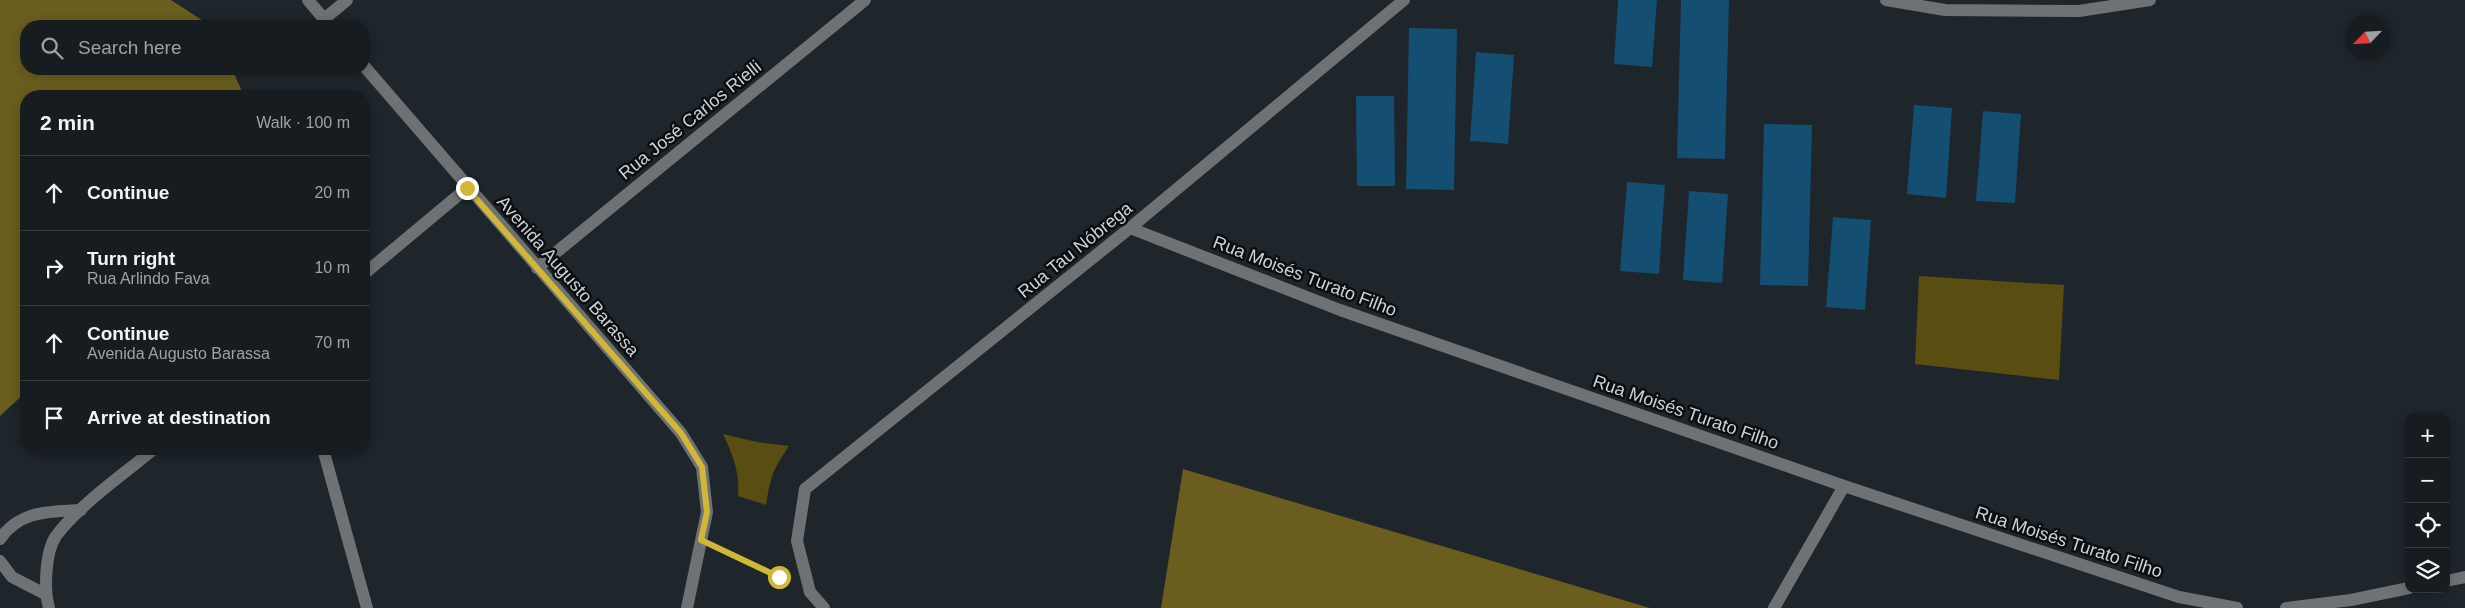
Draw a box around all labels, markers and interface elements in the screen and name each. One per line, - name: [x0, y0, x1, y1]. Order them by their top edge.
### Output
- north arrow: [2345, 15, 2390, 60]
- search box: [20, 20, 370, 75]
- icon: search: [38, 34, 66, 62]
- text: Search here: [78, 37, 182, 58]
- street label: Rua José Carlos Rielli: [615, 57, 765, 183]
- text: 2 min: [40, 111, 95, 134]
- text: Walk · 100 m: [256, 114, 350, 131]
- route end: [456, 177, 479, 200]
- icon: ahead: [40, 179, 68, 207]
- text: Continue: [87, 182, 169, 203]
- text: 20 m: [314, 184, 350, 201]
- street label: Avenida Augusto Barassa: [493, 192, 644, 361]
- street label: Rua Tau Nóbrega: [1014, 197, 1137, 302]
- street label: Rua Moisés Turato Filho: [1210, 232, 1400, 320]
- text: Turn right: [87, 248, 175, 269]
- icon: right: [40, 254, 68, 282]
- text: 10 m: [314, 259, 350, 276]
- text: Rua Arlindo Fava: [87, 270, 210, 287]
- text: Continue: [87, 323, 169, 344]
- icon: ahead: [40, 329, 68, 357]
- text: 70 m: [314, 334, 350, 351]
- text: Avenida Augusto Barassa: [87, 345, 270, 362]
- street label: Rua Moisés Turato Filho: [1591, 371, 1781, 453]
- icon: arrive: [40, 404, 68, 432]
- text: Arrive at destination: [87, 407, 271, 428]
- map controls: [2405, 413, 2450, 593]
- button: +: [2405, 413, 2450, 458]
- button: −: [2405, 458, 2450, 503]
- street label: Rua Moisés Turato Filho: [1973, 502, 2165, 582]
- button: locate: [2405, 503, 2450, 548]
- button: layers: [2405, 548, 2450, 593]
- route start: [768, 566, 791, 589]

